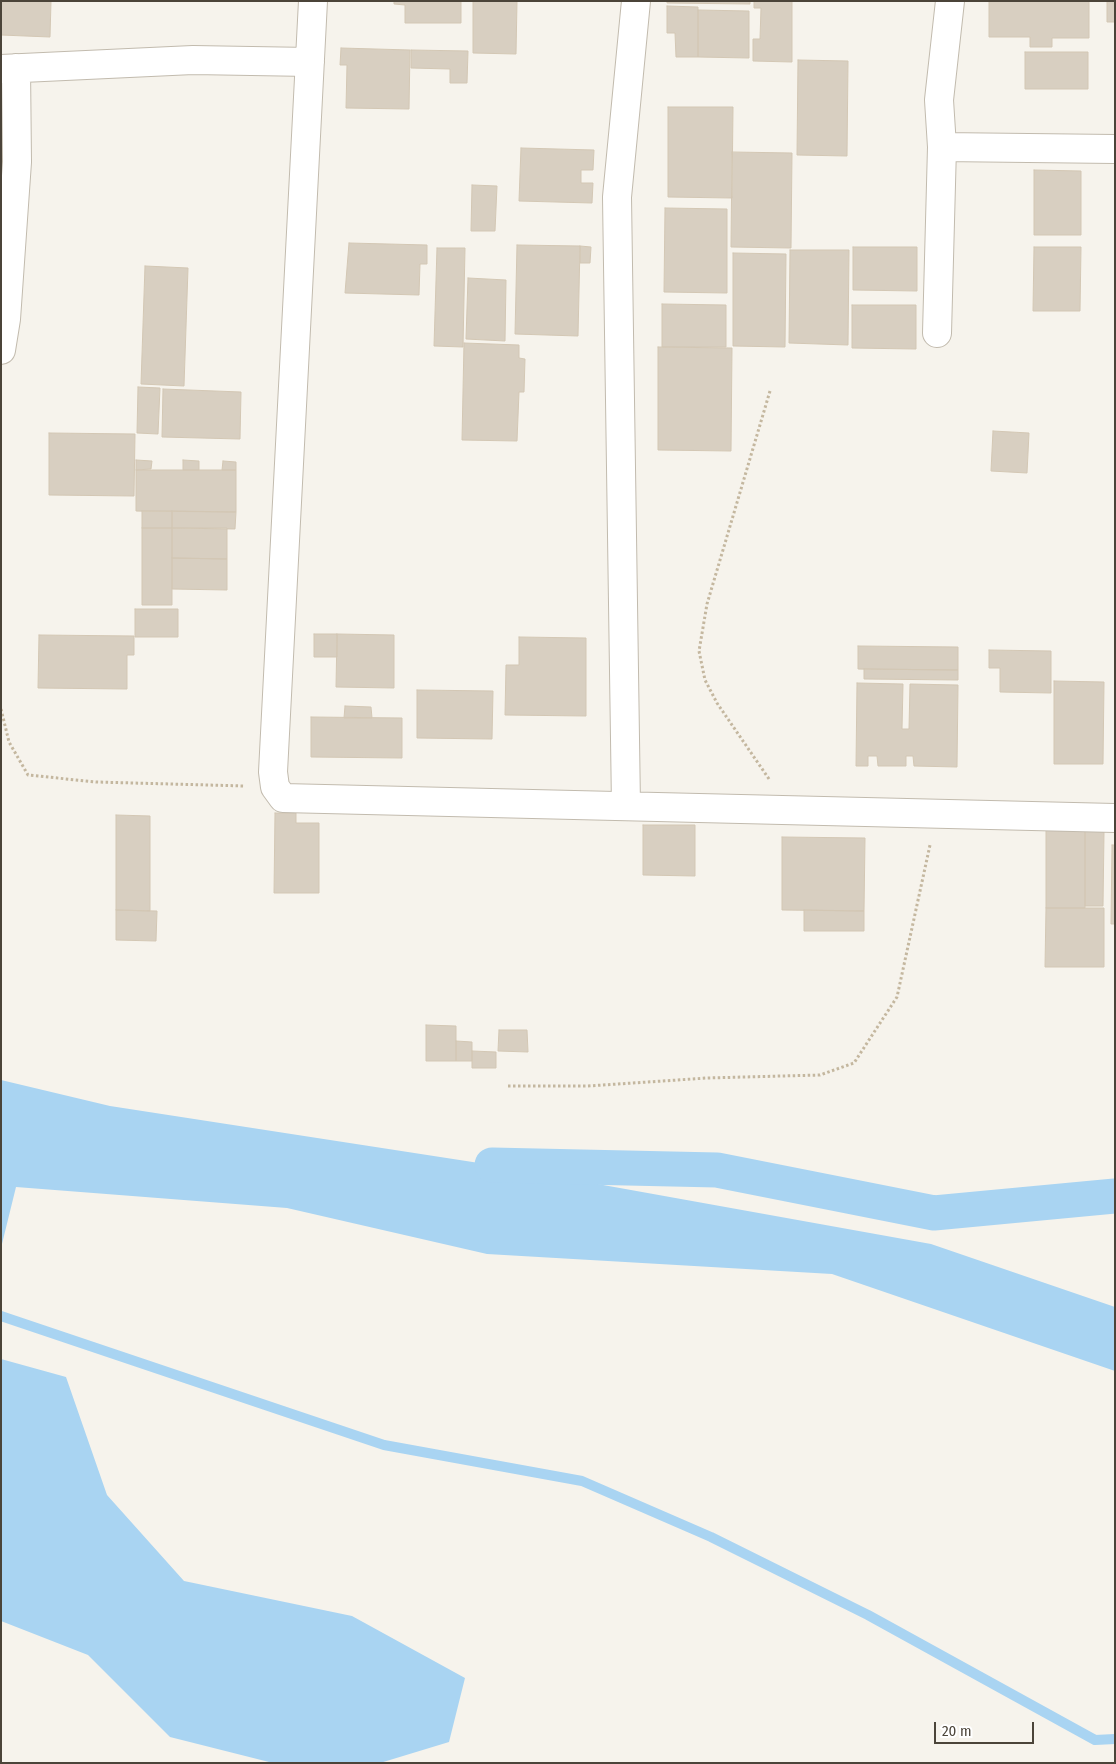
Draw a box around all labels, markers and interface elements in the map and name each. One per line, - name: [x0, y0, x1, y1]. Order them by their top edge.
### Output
- scale bar: [936, 1712, 1036, 1744]
- text: 20 m: [942, 1722, 972, 1740]

